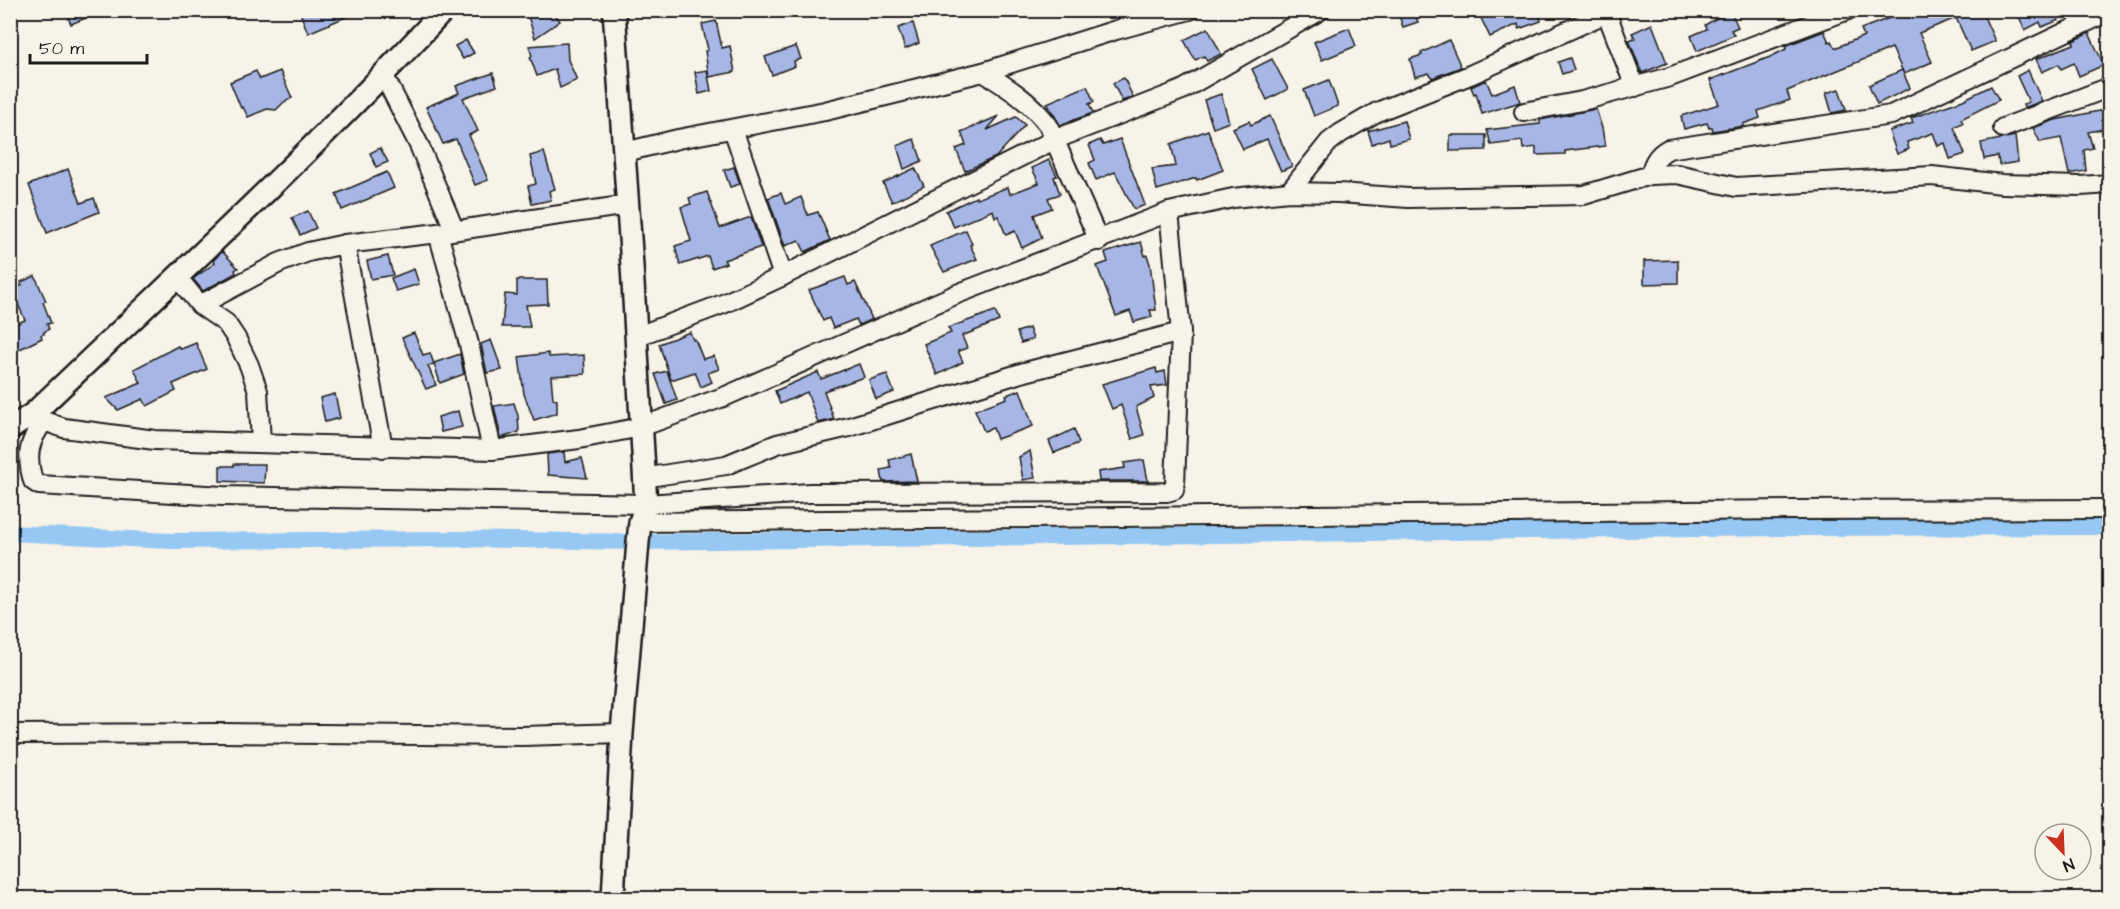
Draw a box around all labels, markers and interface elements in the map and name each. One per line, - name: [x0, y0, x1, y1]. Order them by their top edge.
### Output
- scale bar: [30, 27, 147, 65]
- text: 50 m: [39, 36, 84, 61]
- north arrow: [2033, 822, 2093, 882]
- text: N: [2060, 853, 2077, 877]

